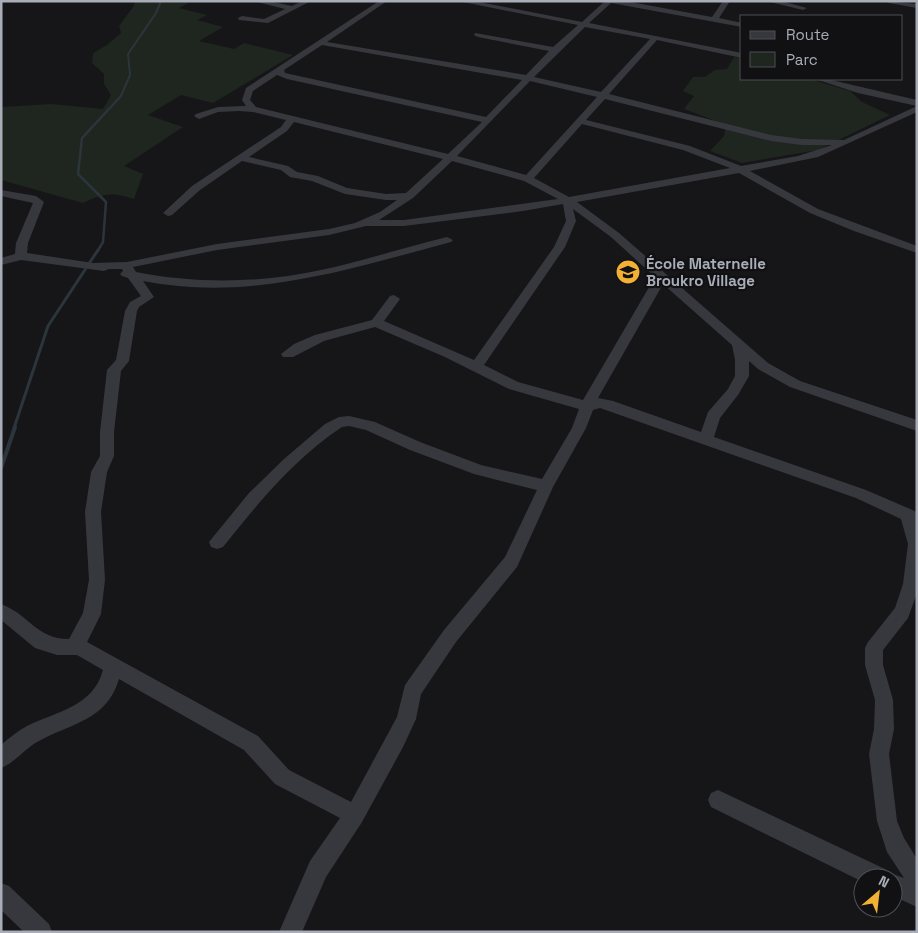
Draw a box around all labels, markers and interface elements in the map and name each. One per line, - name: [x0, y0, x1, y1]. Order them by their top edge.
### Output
- legend: [740, 15, 903, 80]
- text: Route: [786, 25, 830, 44]
- text: Parc: [786, 50, 818, 69]
- place label: École Maternelle Broukro Village: [646, 254, 766, 290]
- school or university icon: École Maternelle Broukro Village: [615, 259, 641, 285]
- north arrow: [853, 868, 903, 918]
- text: N: [876, 871, 892, 892]

